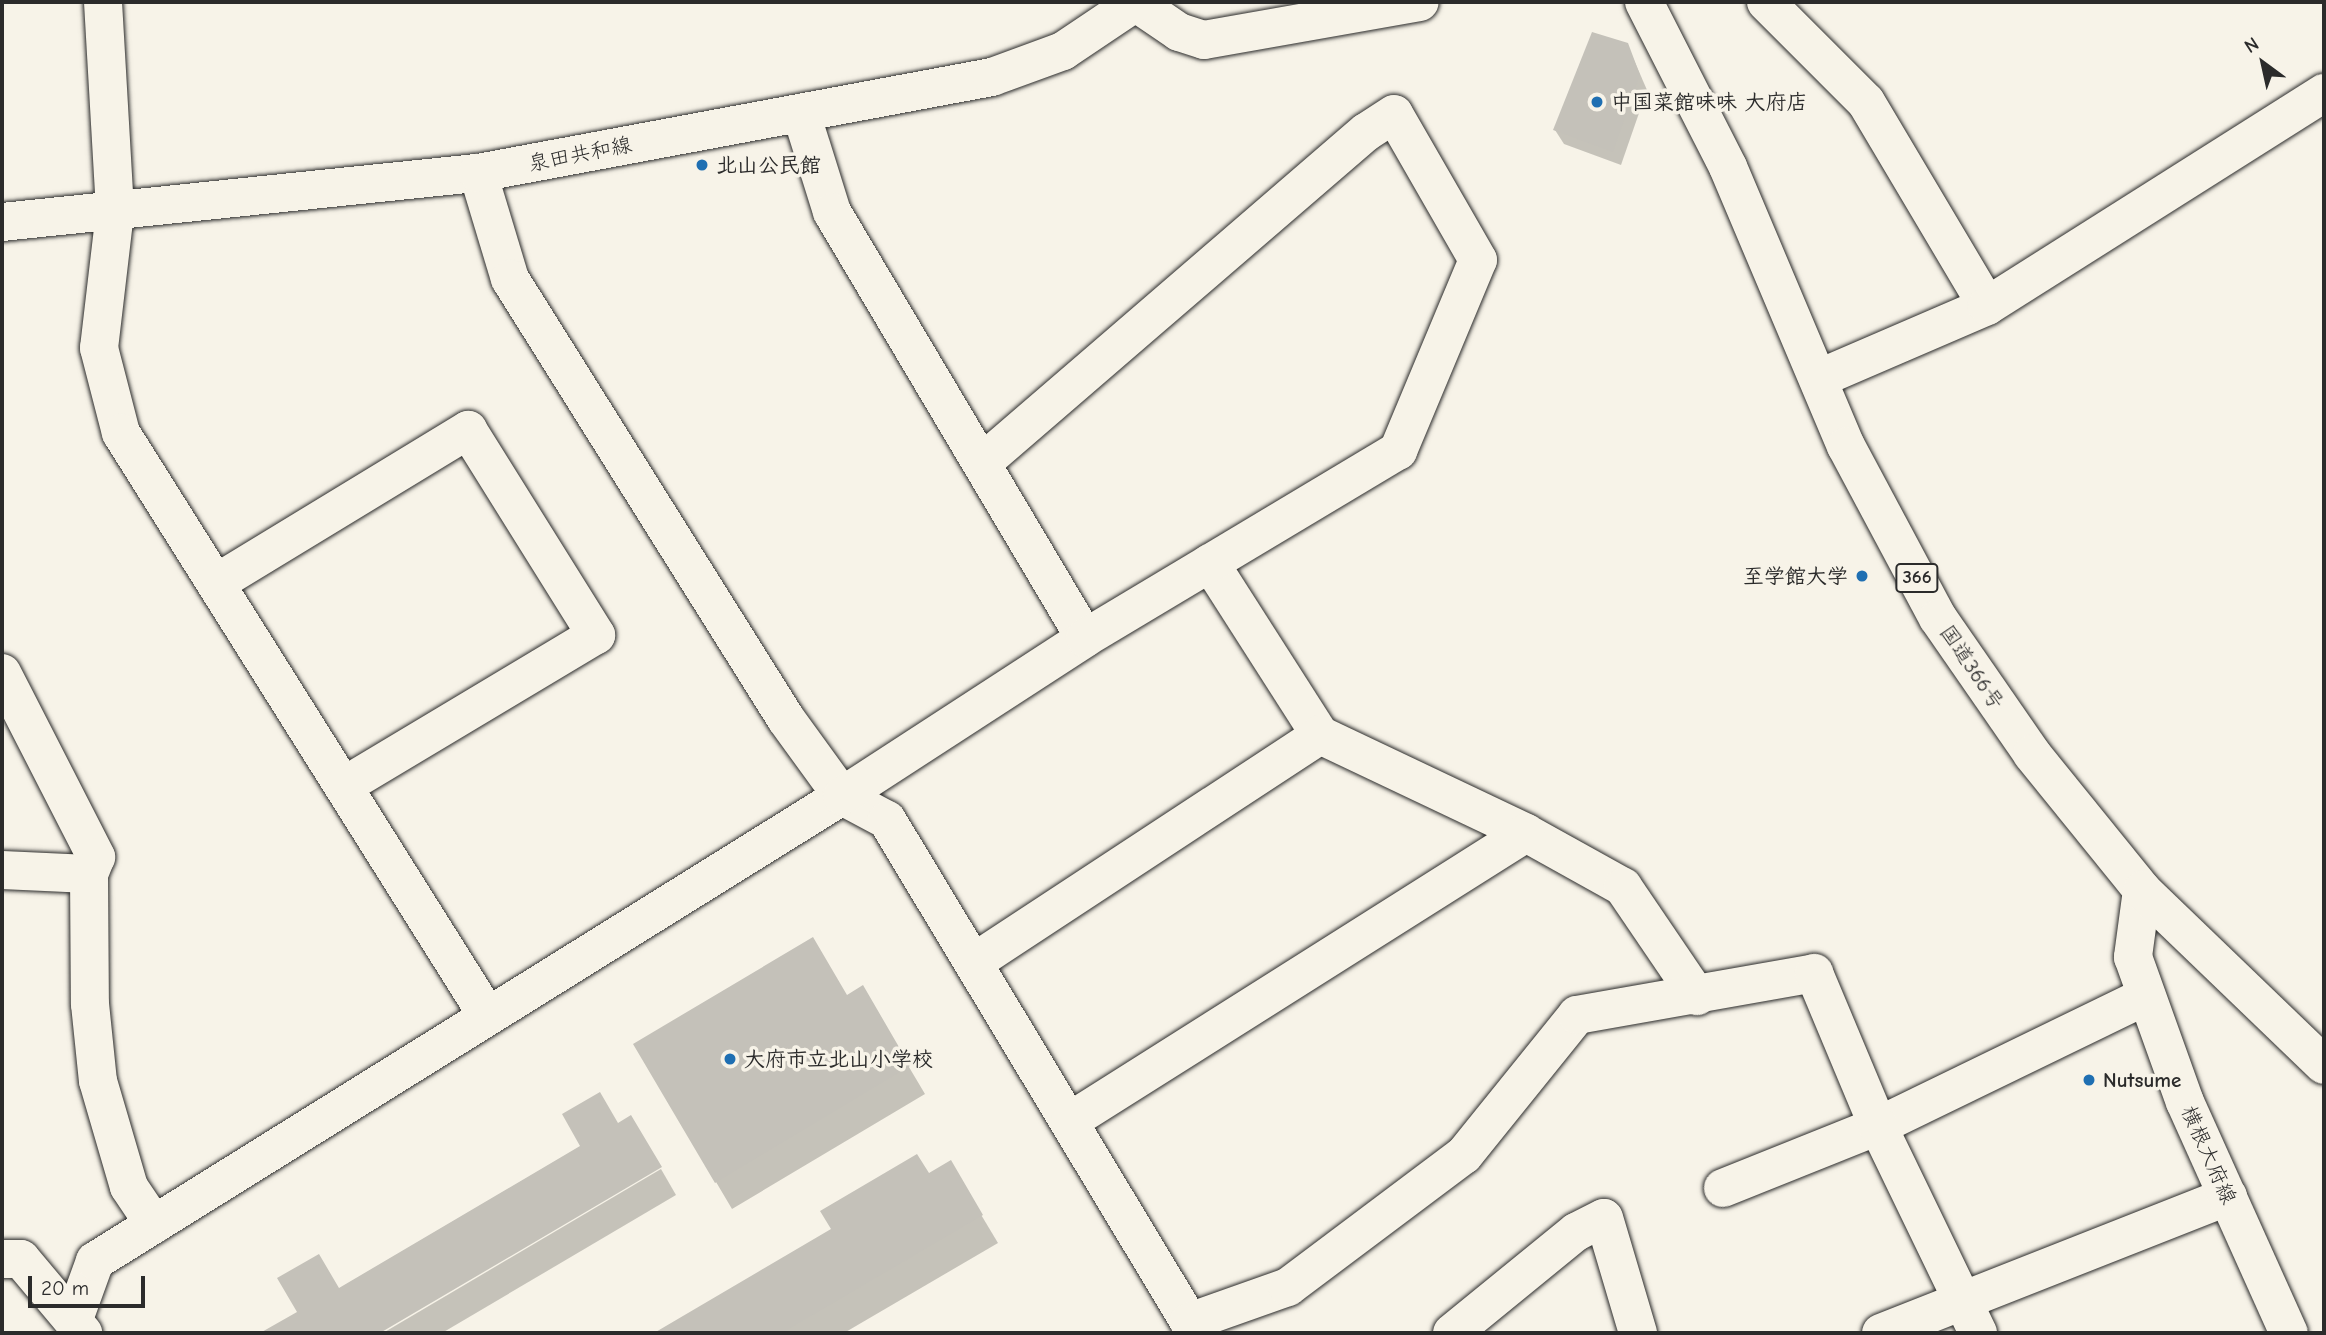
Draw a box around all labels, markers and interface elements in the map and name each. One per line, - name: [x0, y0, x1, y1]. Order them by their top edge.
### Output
- north arrow: [2228, 28, 2298, 98]
- text: N: [2240, 33, 2263, 58]
- place label: 中国菜館味味 大府店: [1611, 89, 1807, 115]
- marker: 中国菜館味味 大府店: [1589, 94, 1605, 110]
- street label: 泉田共和線: [526, 132, 634, 176]
- place label: 北山公民館: [716, 152, 821, 178]
- marker: 北山公民館: [694, 157, 710, 173]
- road number: 366: [1894, 562, 1940, 594]
- place label: 至学館大学: [1743, 563, 1848, 589]
- marker: 至学館大学: [1854, 568, 1870, 584]
- street label: 国道366号: [1935, 620, 2009, 714]
- place label: 大府市立北山小学校: [744, 1046, 933, 1072]
- marker: 大府市立北山小学校: [722, 1051, 738, 1067]
- place label: Nutsume: [2103, 1067, 2181, 1093]
- marker: Nutsume: [2081, 1072, 2097, 1088]
- street label: 横根大府線: [2176, 1102, 2242, 1208]
- scale bar: [32, 1262, 149, 1306]
- text: 20 m: [41, 1276, 89, 1300]

